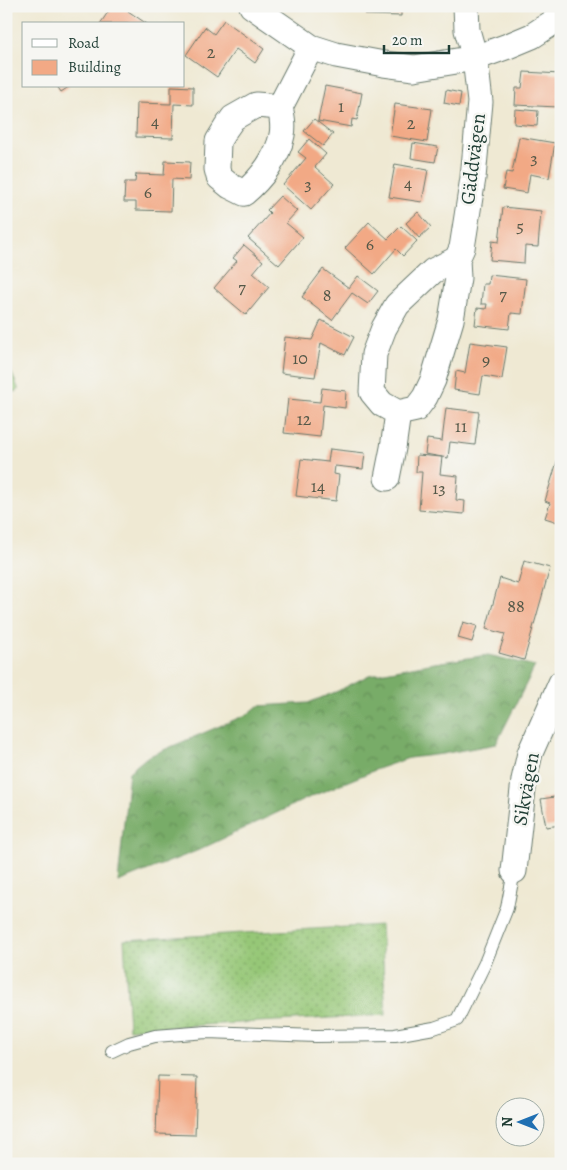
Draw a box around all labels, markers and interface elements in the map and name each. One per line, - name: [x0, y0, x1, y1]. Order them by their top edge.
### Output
- legend: [22, 22, 185, 88]
- scale bar: [384, 22, 450, 54]
- text: 20 m: [392, 30, 423, 50]
- text: Road: [68, 33, 100, 53]
- house number: 2: [207, 40, 216, 64]
- text: Building: [68, 57, 121, 77]
- house number: 1: [338, 94, 344, 118]
- house number: 4: [151, 109, 159, 133]
- house number: 2: [407, 111, 416, 135]
- street label: Gäddvägen: [454, 112, 492, 206]
- house number: 3: [530, 146, 538, 170]
- house number: 4: [404, 171, 412, 195]
- house number: 3: [304, 172, 312, 196]
- house number: 6: [144, 180, 152, 204]
- house number: 5: [516, 214, 524, 238]
- house number: 6: [366, 232, 374, 256]
- house number: 7: [238, 275, 246, 299]
- house number: 7: [499, 282, 507, 306]
- house number: 8: [323, 283, 331, 307]
- house number: 10: [292, 346, 308, 370]
- house number: 9: [482, 348, 490, 372]
- house number: 12: [297, 407, 312, 431]
- house number: 11: [455, 414, 467, 438]
- house number: 14: [311, 474, 325, 498]
- house number: 13: [432, 476, 446, 500]
- house number: 88: [507, 594, 525, 618]
- street label: Sikvägen: [506, 750, 546, 828]
- north arrow: [494, 1098, 544, 1148]
- text: N: [498, 1117, 517, 1127]

